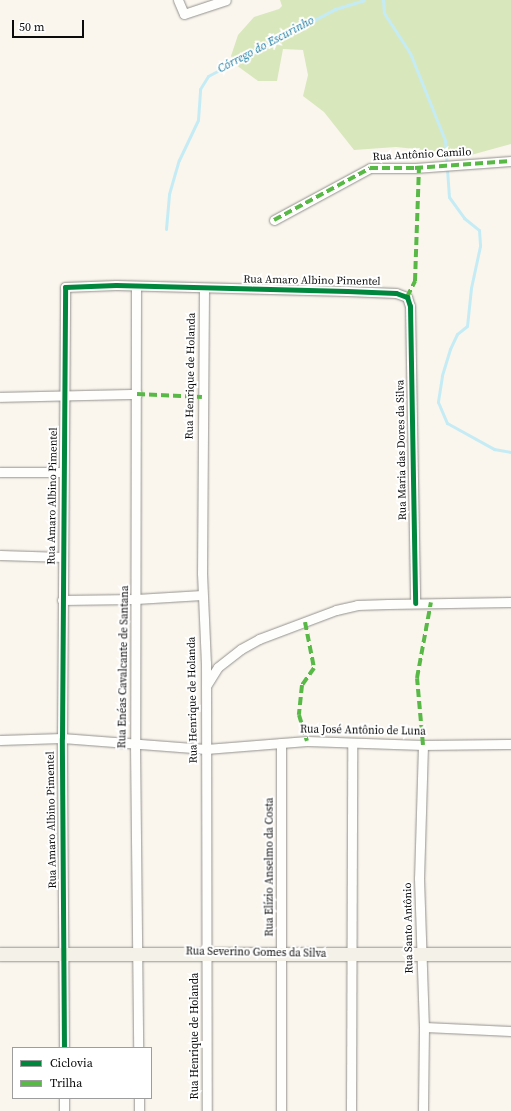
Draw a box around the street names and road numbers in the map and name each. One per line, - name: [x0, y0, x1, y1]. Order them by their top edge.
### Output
- street label: Rua Antônio Camilo: [372, 146, 472, 164]
- street label: Rua Amaro Albino Pimentel: [243, 273, 381, 289]
- street label: Rua Henrique de Holanda: [183, 313, 199, 439]
- street label: Rua Maria das Dores da Silva: [394, 380, 410, 520]
- street label: Rua Amaro Albino Pimentel: [45, 427, 61, 565]
- street label: Rua Enéas Cavalcante de Santana: [116, 586, 132, 748]
- street label: Rua Henrique de Holanda: [185, 637, 201, 763]
- street label: Rua José Antônio de Luna: [300, 723, 426, 739]
- street label: Rua Amaro Albino Pimentel: [44, 751, 60, 889]
- street label: Rua Elízio Anselmo da Costa: [263, 798, 277, 936]
- street label: Rua Santo Antônio: [402, 882, 416, 974]
- street label: Rua Severino Gomes da Silva: [186, 945, 326, 961]
- street label: Rua Henrique de Holanda: [188, 973, 202, 1099]

